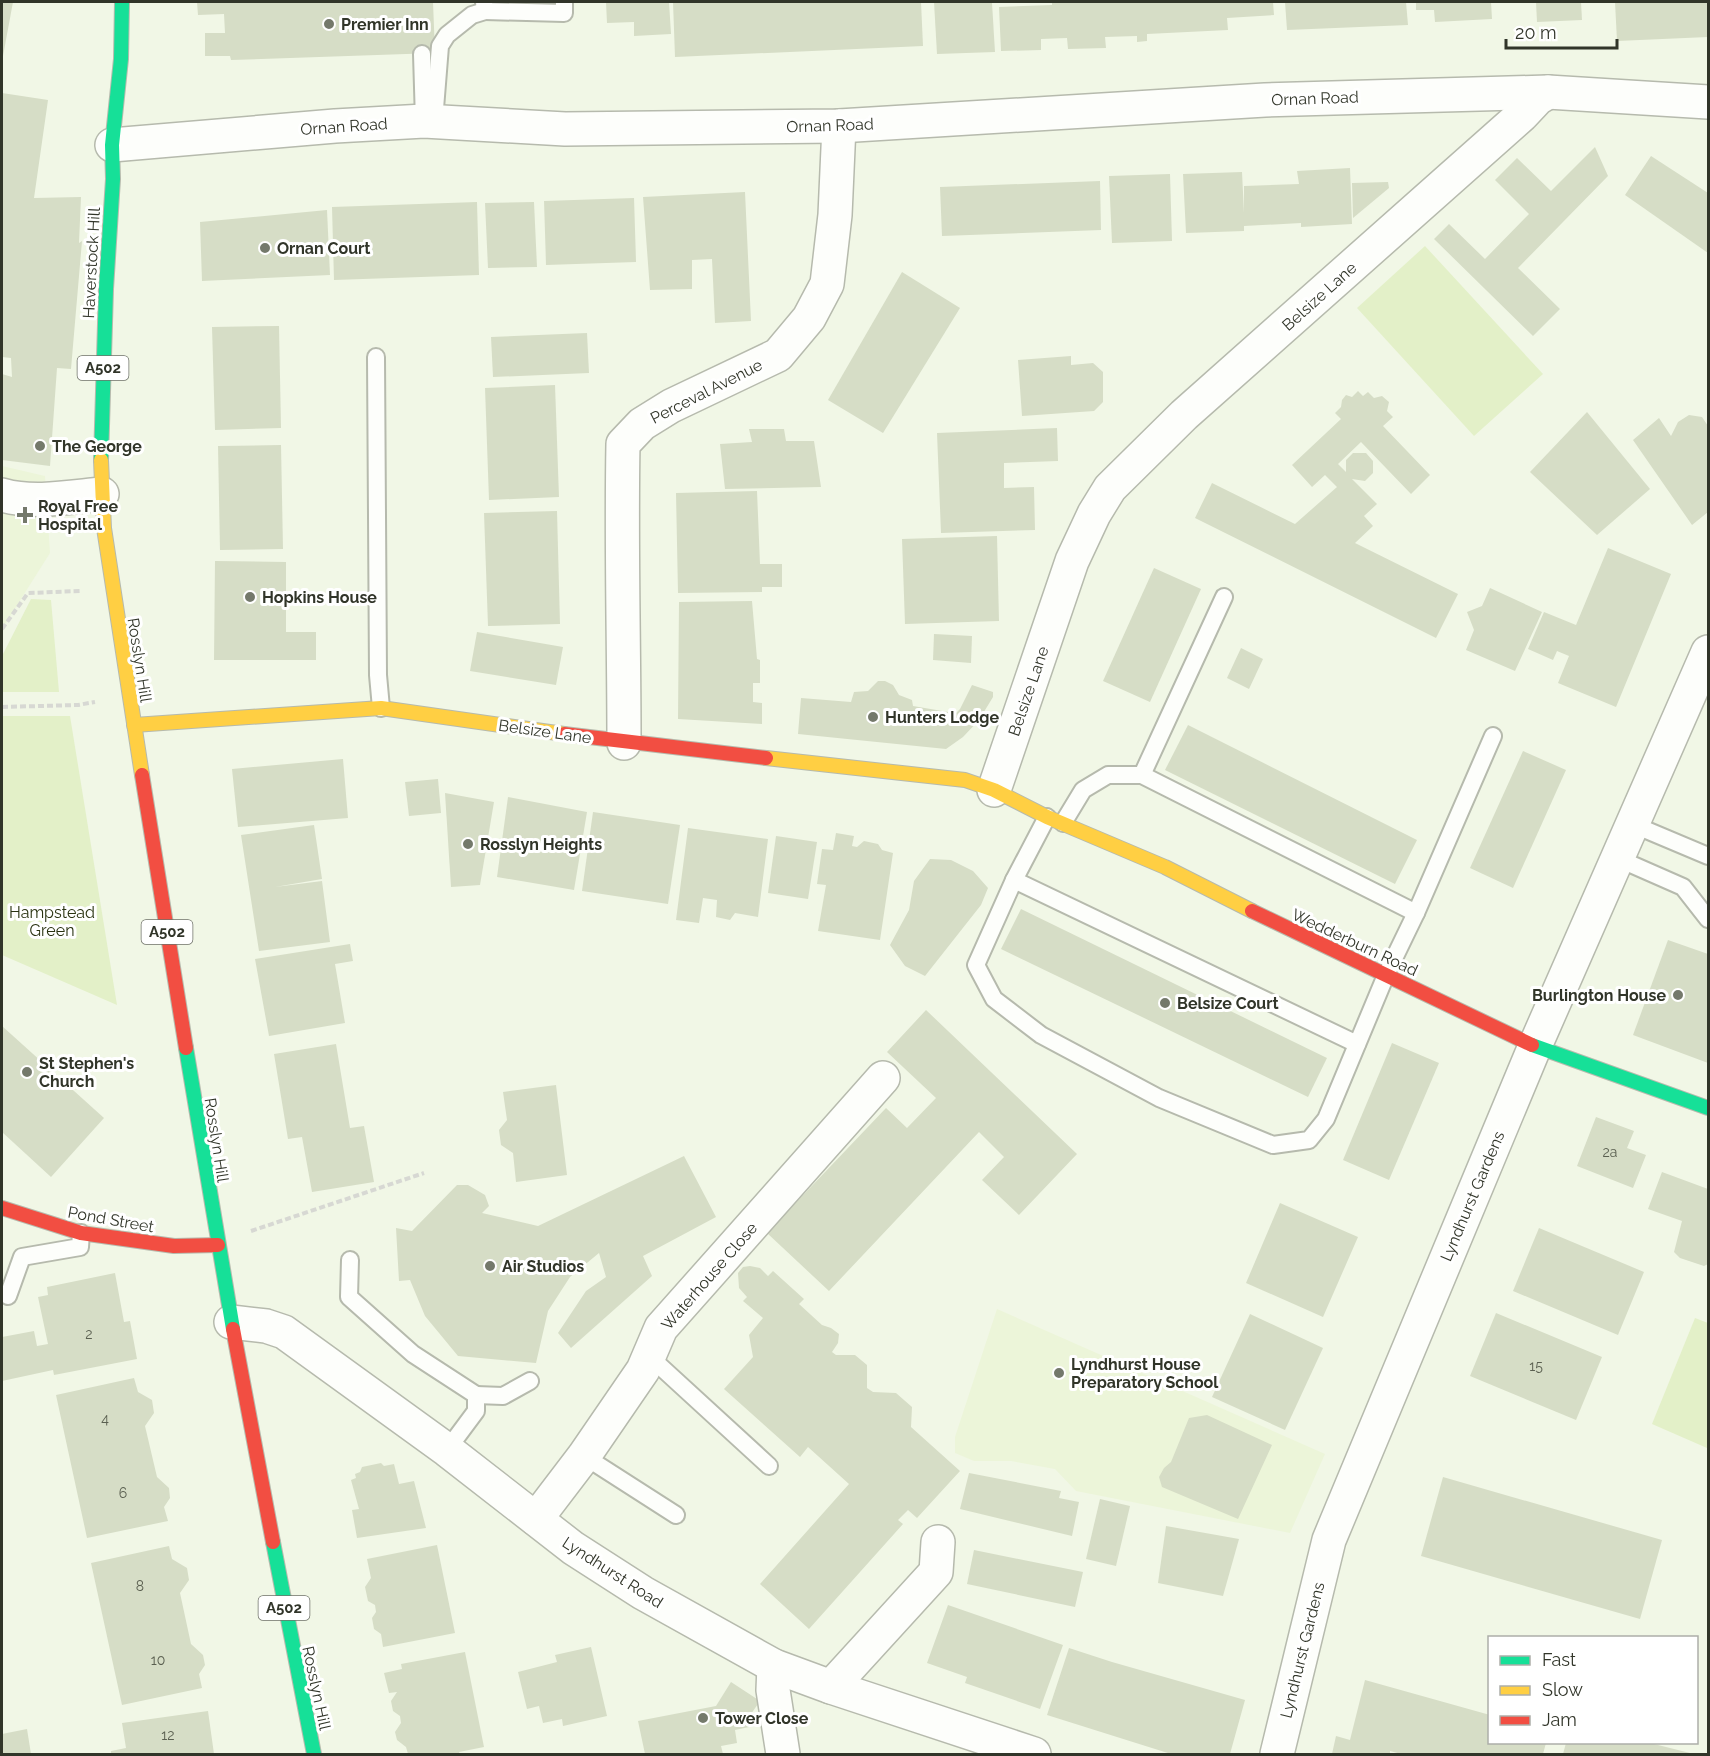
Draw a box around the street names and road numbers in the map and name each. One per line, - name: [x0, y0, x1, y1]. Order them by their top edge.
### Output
- street label: Ornan Road: [1271, 87, 1359, 110]
- street label: Ornan Road: [300, 114, 388, 139]
- street label: Ornan Road: [786, 114, 874, 137]
- street label: Haverstock Hill: [79, 206, 104, 319]
- street label: Belsize Lane: [1278, 258, 1360, 335]
- street label: Perceval Avenue: [647, 355, 765, 428]
- road number: A502: [78, 356, 128, 380]
- street label: Rosslyn Hill: [123, 616, 156, 704]
- street label: Belsize Lane: [1004, 644, 1053, 738]
- street label: Belsize Lane: [497, 716, 593, 747]
- street label: Wedderburn Road: [1289, 905, 1421, 980]
- road number: A502: [142, 920, 192, 944]
- street label: Rosslyn Hill: [200, 1096, 233, 1184]
- street label: Lyndhurst Gardens: [1436, 1128, 1509, 1264]
- street label: Pond Street: [66, 1203, 156, 1237]
- street label: Waterhouse Close: [657, 1219, 761, 1334]
- street label: Lyndhurst Road: [559, 1533, 667, 1612]
- street label: Lyndhurst Gardens: [1276, 1580, 1329, 1720]
- road number: A502: [258, 1596, 310, 1620]
- street label: Rosslyn Hill: [298, 1644, 335, 1732]

